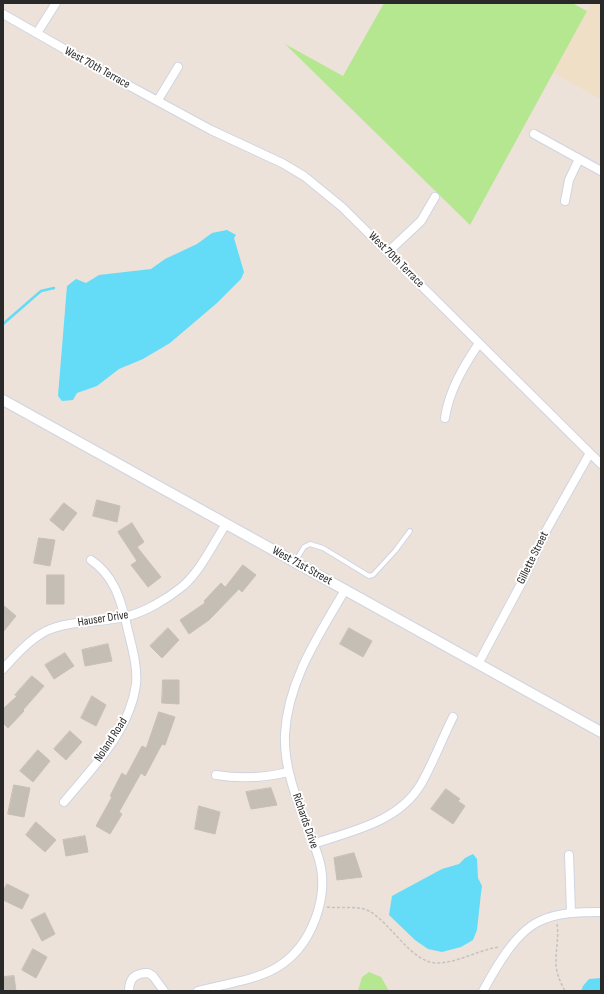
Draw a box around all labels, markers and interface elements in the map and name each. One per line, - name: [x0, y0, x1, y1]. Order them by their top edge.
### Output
- street label: West 70th Terrace: [62, 44, 132, 92]
- street label: West 70th Terrace: [365, 229, 427, 291]
- street label: Gillette Street: [514, 529, 552, 587]
- street label: West 71st Street: [269, 544, 335, 588]
- street label: Hauser Drive: [77, 608, 129, 630]
- street label: Noland Road: [91, 715, 131, 765]
- street label: Richards Drive: [289, 791, 321, 851]

